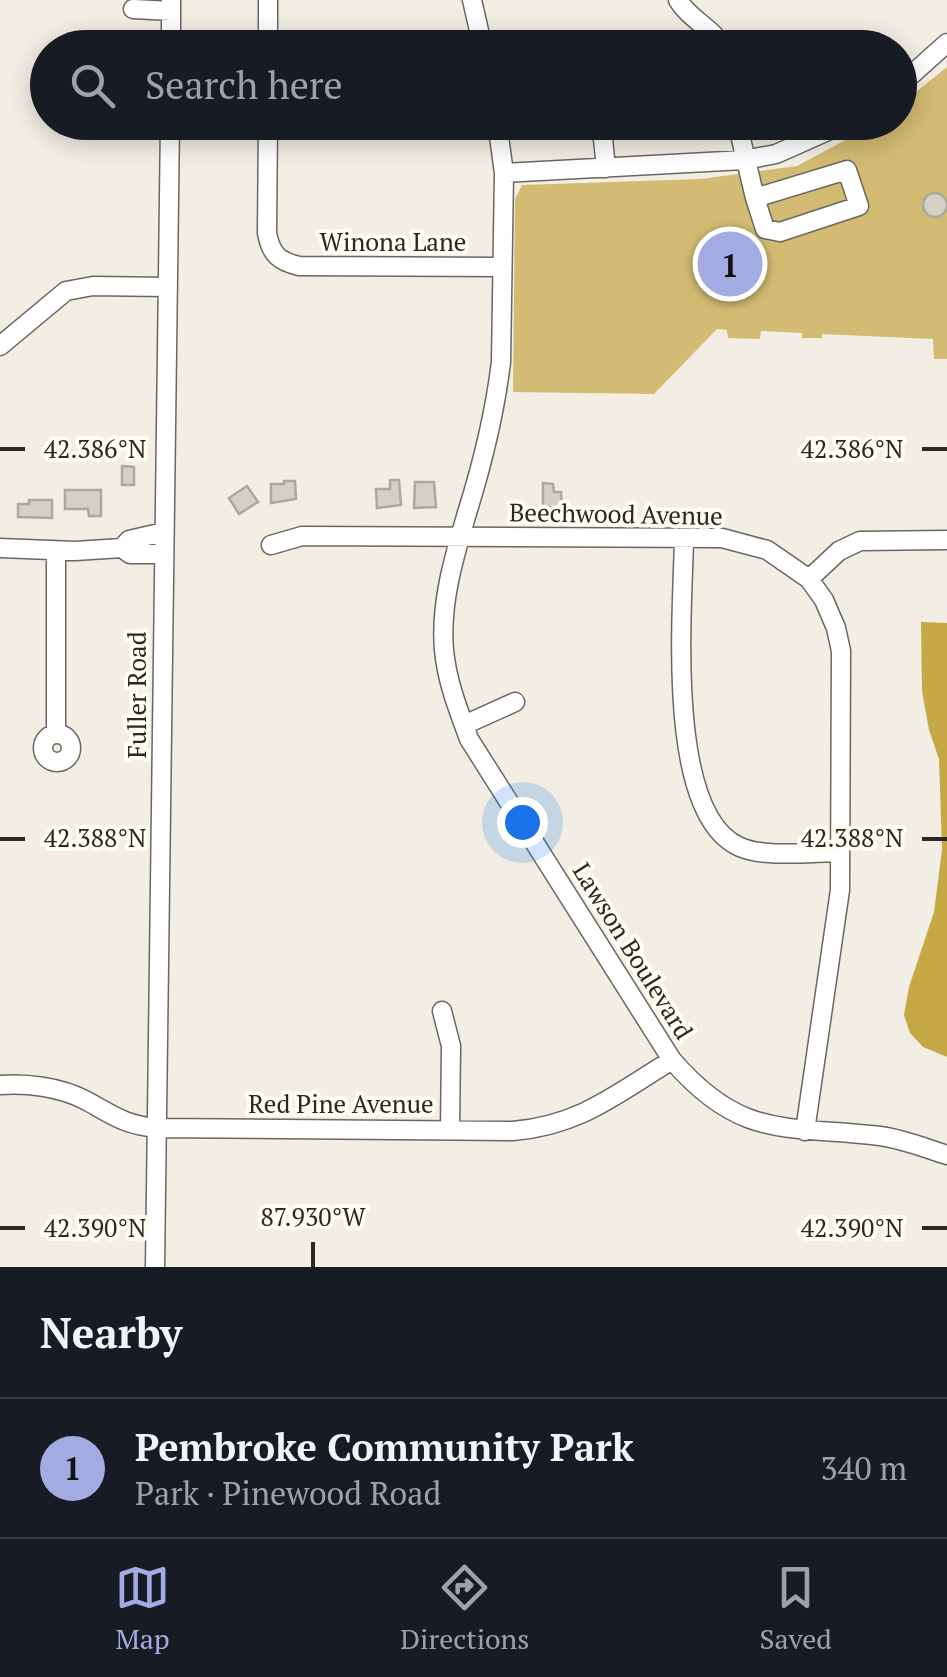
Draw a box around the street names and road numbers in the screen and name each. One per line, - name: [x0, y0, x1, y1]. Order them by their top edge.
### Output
- street label: Winona Lane: [320, 225, 466, 258]
- street label: Beechwood Avenue: [509, 495, 723, 532]
- street label: Fuller Road: [120, 631, 153, 759]
- street label: Lawson Boulevard: [566, 856, 701, 1045]
- street label: Red Pine Avenue: [248, 1087, 434, 1120]

